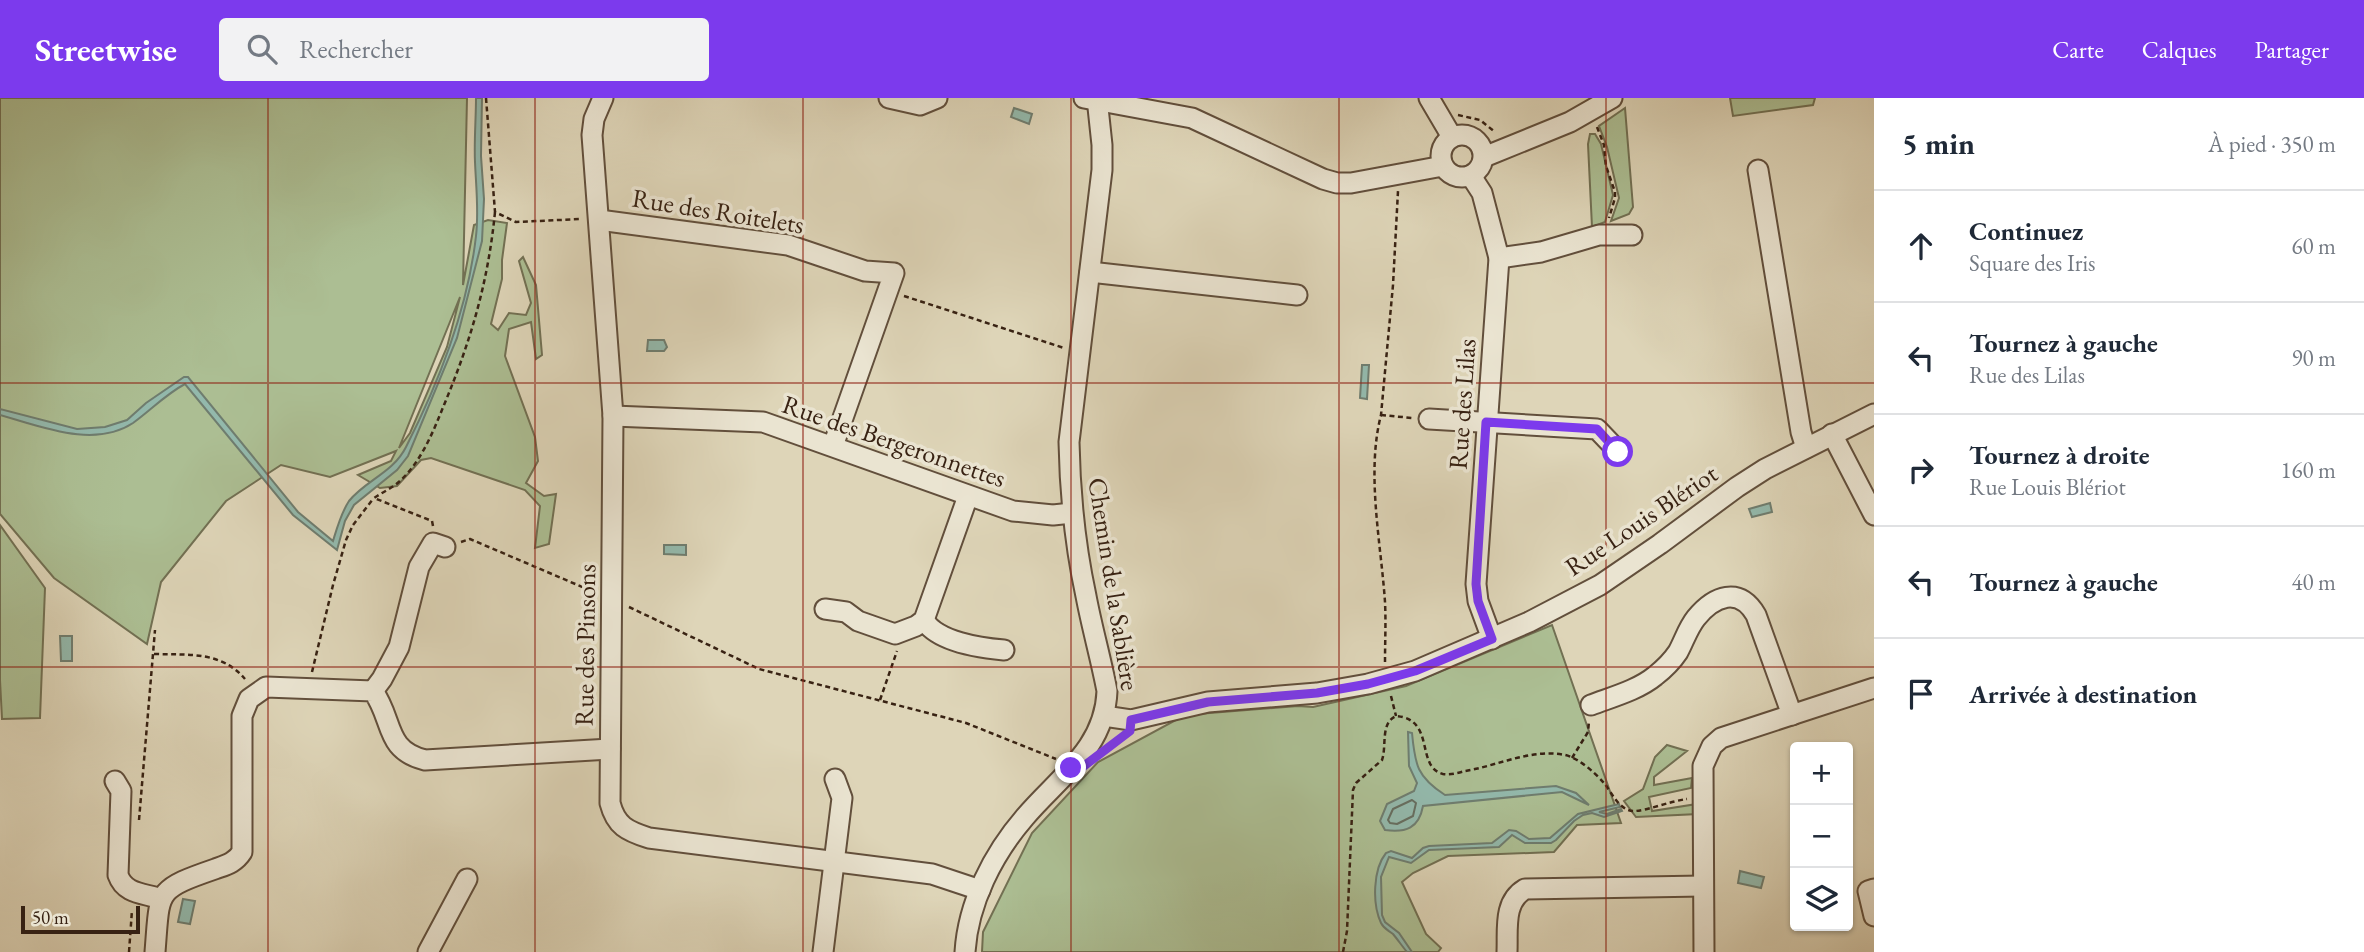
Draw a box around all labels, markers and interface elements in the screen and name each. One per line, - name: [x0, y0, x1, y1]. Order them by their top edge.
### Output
- search box: [219, 18, 709, 81]
- text: Streetwise: [35, 28, 177, 71]
- icon: search: [243, 30, 281, 68]
- text: Rechercher: [299, 32, 413, 66]
- text: Carte: [2052, 34, 2104, 65]
- text: Calques: [2142, 34, 2216, 65]
- text: Partager: [2254, 34, 2329, 65]
- text: 5 min: [1902, 124, 1975, 163]
- text: À pied · 350 m: [2208, 129, 2336, 159]
- street label: Rue des Roitelets: [630, 181, 806, 241]
- text: Continuez: [1969, 214, 2083, 248]
- icon: ahead: [1902, 227, 1940, 265]
- text: 60 m: [2291, 231, 2336, 261]
- text: Square des Iris: [1969, 248, 2095, 278]
- text: Tournez à gauche: [1969, 326, 2158, 360]
- street label: Rue des Lilas: [1440, 337, 1484, 471]
- icon: left: [1902, 339, 1940, 377]
- text: 90 m: [2291, 343, 2336, 373]
- text: Rue des Lilas: [1969, 360, 2085, 390]
- street label: Rue des Bergeronnettes: [778, 387, 1010, 495]
- route start: [1602, 436, 1633, 467]
- text: Tournez à droite: [1969, 438, 2150, 472]
- icon: right: [1902, 451, 1940, 489]
- text: 160 m: [2280, 455, 2336, 485]
- street label: Rue Louis Blériot: [1558, 456, 1724, 584]
- text: Rue Louis Blériot: [1969, 472, 2126, 502]
- street label: Chemin de la Sablière: [1080, 475, 1148, 693]
- icon: left: [1902, 563, 1940, 601]
- street label: Rue des Pinsons: [567, 564, 603, 726]
- text: Tournez à gauche: [1969, 565, 2158, 599]
- text: 40 m: [2291, 567, 2336, 597]
- icon: arrive: [1902, 675, 1940, 713]
- text: Arrivée à destination: [1969, 677, 2197, 711]
- map controls: [1790, 742, 1853, 931]
- button: +: [1790, 742, 1853, 805]
- route end: [1055, 752, 1086, 783]
- button: −: [1790, 805, 1853, 868]
- button: layers: [1790, 868, 1853, 931]
- scale bar: [21, 903, 140, 935]
- text: 50 m: [32, 905, 69, 930]

